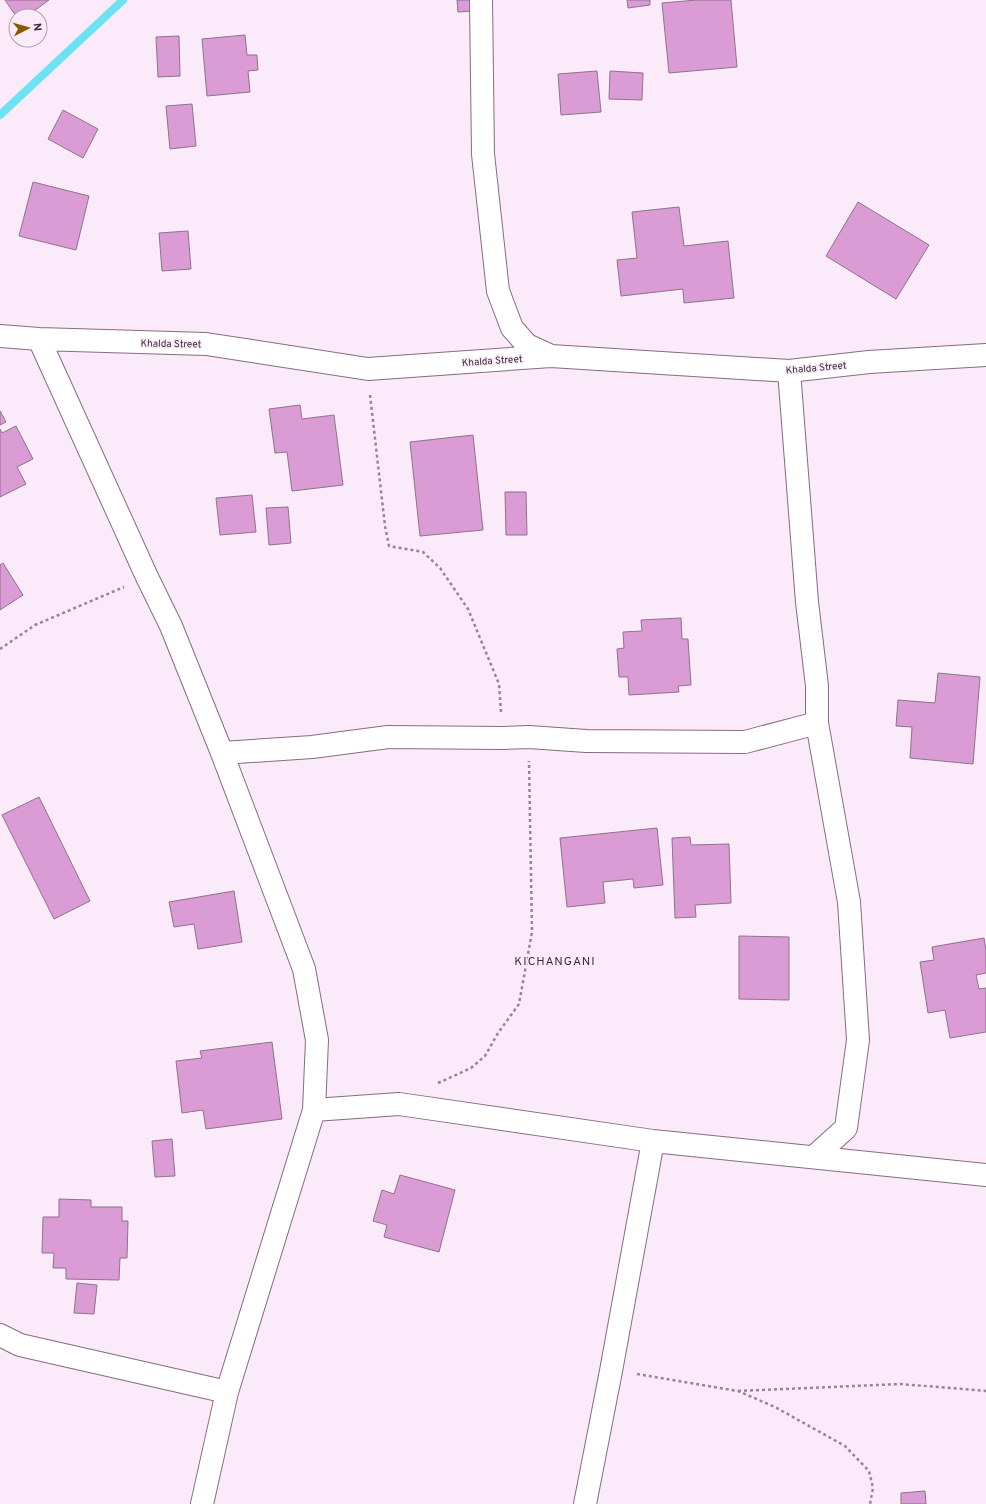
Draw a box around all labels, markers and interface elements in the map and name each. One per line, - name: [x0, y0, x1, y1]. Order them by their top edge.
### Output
- north arrow: [8, 8, 48, 48]
- text: N: [30, 22, 44, 32]
- street label: Khalda Street: [140, 337, 202, 352]
- street label: Khalda Street: [461, 353, 523, 370]
- street label: Khalda Street: [785, 359, 847, 378]
- district label: KICHANGANI: [514, 954, 596, 970]

